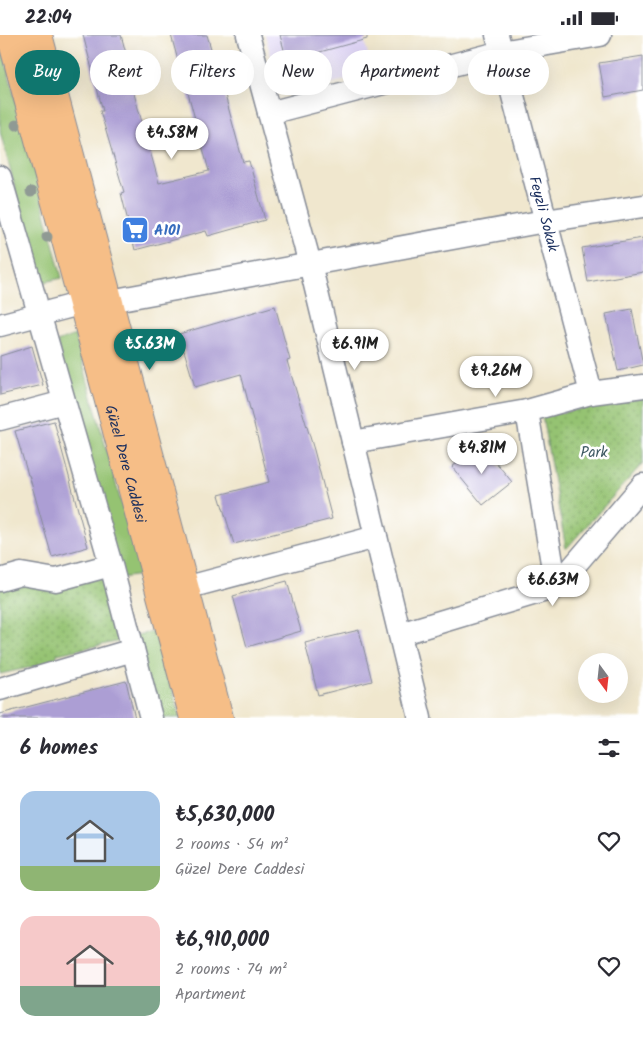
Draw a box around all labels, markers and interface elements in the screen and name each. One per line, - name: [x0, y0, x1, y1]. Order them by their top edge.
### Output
- text: 22:04: [25, 3, 72, 33]
- chip: Buy: [15, 50, 80, 95]
- chip: Rent: [90, 50, 161, 95]
- chip: Filters: [171, 50, 254, 95]
- chip: New: [264, 50, 332, 95]
- chip: Apartment: [342, 50, 458, 95]
- chip: House: [468, 50, 549, 95]
- pin: ₺4.58M: [131, 117, 213, 160]
- text: ₺4.58M: [147, 121, 197, 146]
- street label: Feyzli Sokak: [522, 174, 565, 256]
- supermarket icon: A101: [120, 215, 150, 245]
- place label: A101: [154, 219, 181, 243]
- pin: ₺5.63M: [109, 329, 191, 371]
- pin: ₺6.91M: [314, 329, 396, 371]
- text: ₺5.63M: [125, 332, 175, 357]
- text: ₺6.91M: [332, 332, 378, 357]
- pin: ₺9.26M: [455, 355, 537, 398]
- text: ₺9.26M: [471, 359, 521, 384]
- street label: Güzel Dere Caddesi: [98, 402, 153, 527]
- pin: ₺4.81M: [441, 433, 523, 475]
- text: ₺4.81M: [458, 436, 506, 461]
- park label: Park: [580, 441, 609, 465]
- pin: ₺6.63M: [512, 565, 594, 607]
- text: ₺6.63M: [528, 568, 578, 593]
- north arrow: [578, 653, 628, 703]
- map controls: [578, 653, 628, 703]
- text: 6 homes: [20, 732, 98, 765]
- icon: filters: [595, 734, 623, 762]
- text: ₺5,630,000: [175, 799, 274, 832]
- icon: home: [60, 811, 120, 871]
- icon: heart: [595, 827, 623, 855]
- text: 2 rooms · 54 m²: [175, 832, 288, 857]
- text: Güzel Dere Caddesi: [175, 857, 304, 882]
- text: ₺6,910,000: [175, 924, 269, 957]
- icon: home: [60, 936, 120, 996]
- icon: heart: [595, 952, 623, 980]
- text: 2 rooms · 74 m²: [175, 957, 287, 982]
- text: Apartment: [175, 982, 246, 1007]

